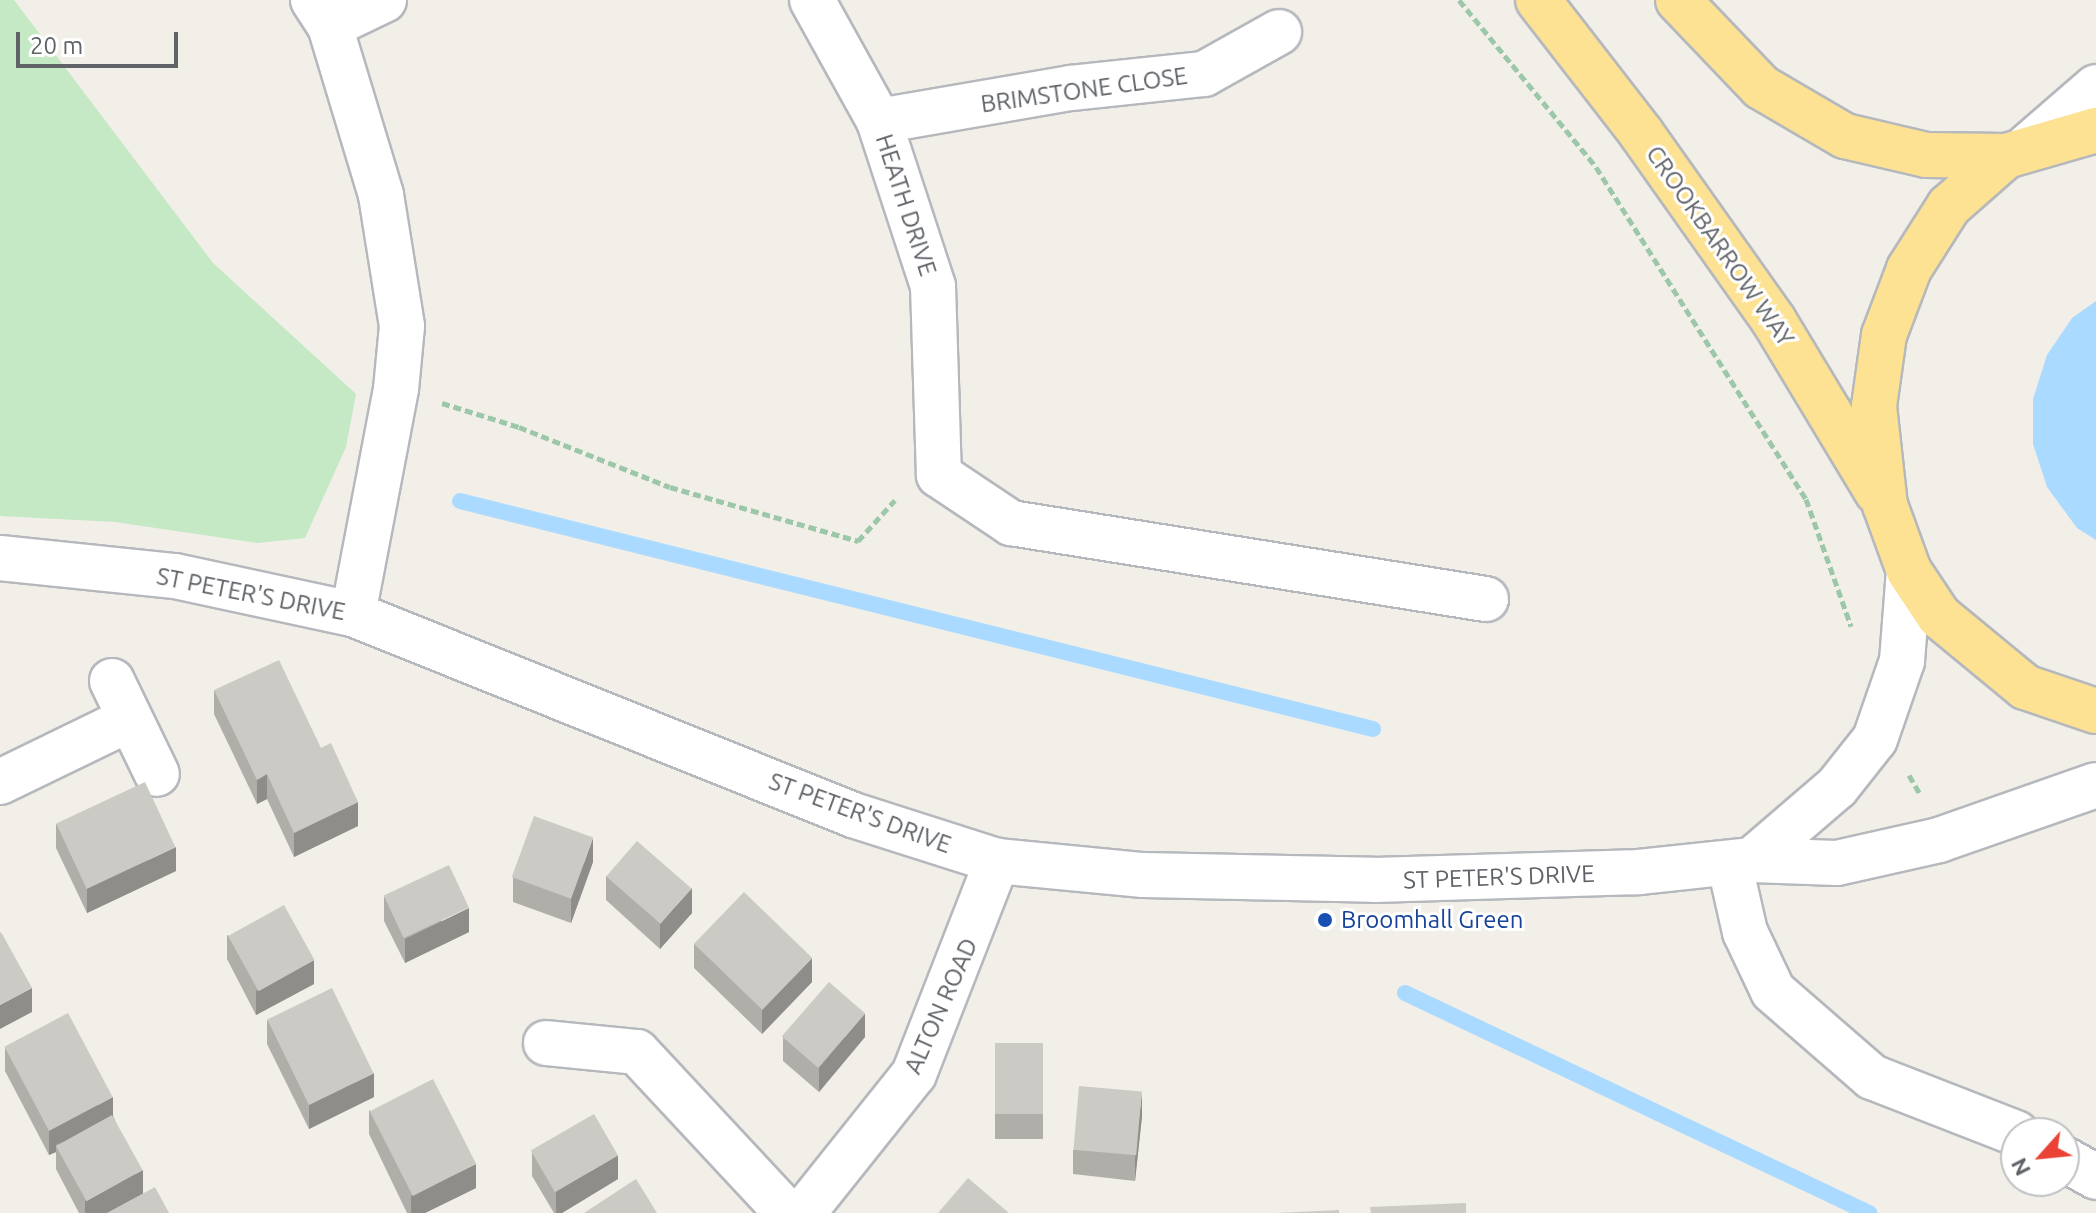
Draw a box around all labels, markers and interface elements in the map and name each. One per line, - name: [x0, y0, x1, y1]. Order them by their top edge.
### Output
- scale bar: [20, 16, 182, 66]
- text: 20 m: [30, 32, 83, 59]
- street label: BRIMSTONE CLOSE: [979, 61, 1189, 119]
- street label: HEATH DRIVE: [870, 131, 942, 279]
- street label: CROOKBARROW WAY: [1640, 140, 1800, 352]
- street label: ST PETER'S DRIVE: [154, 562, 348, 626]
- street label: ST PETER'S DRIVE: [765, 767, 955, 859]
- street label: ST PETER'S DRIVE: [1403, 859, 1595, 895]
- place label: Broomhall Green: [1341, 906, 1523, 934]
- marker: Broomhall Green: [1316, 911, 1334, 929]
- street label: ALTON ROAD: [898, 934, 984, 1078]
- north arrow: [2000, 1117, 2080, 1197]
- text: N: [2005, 1154, 2035, 1180]

